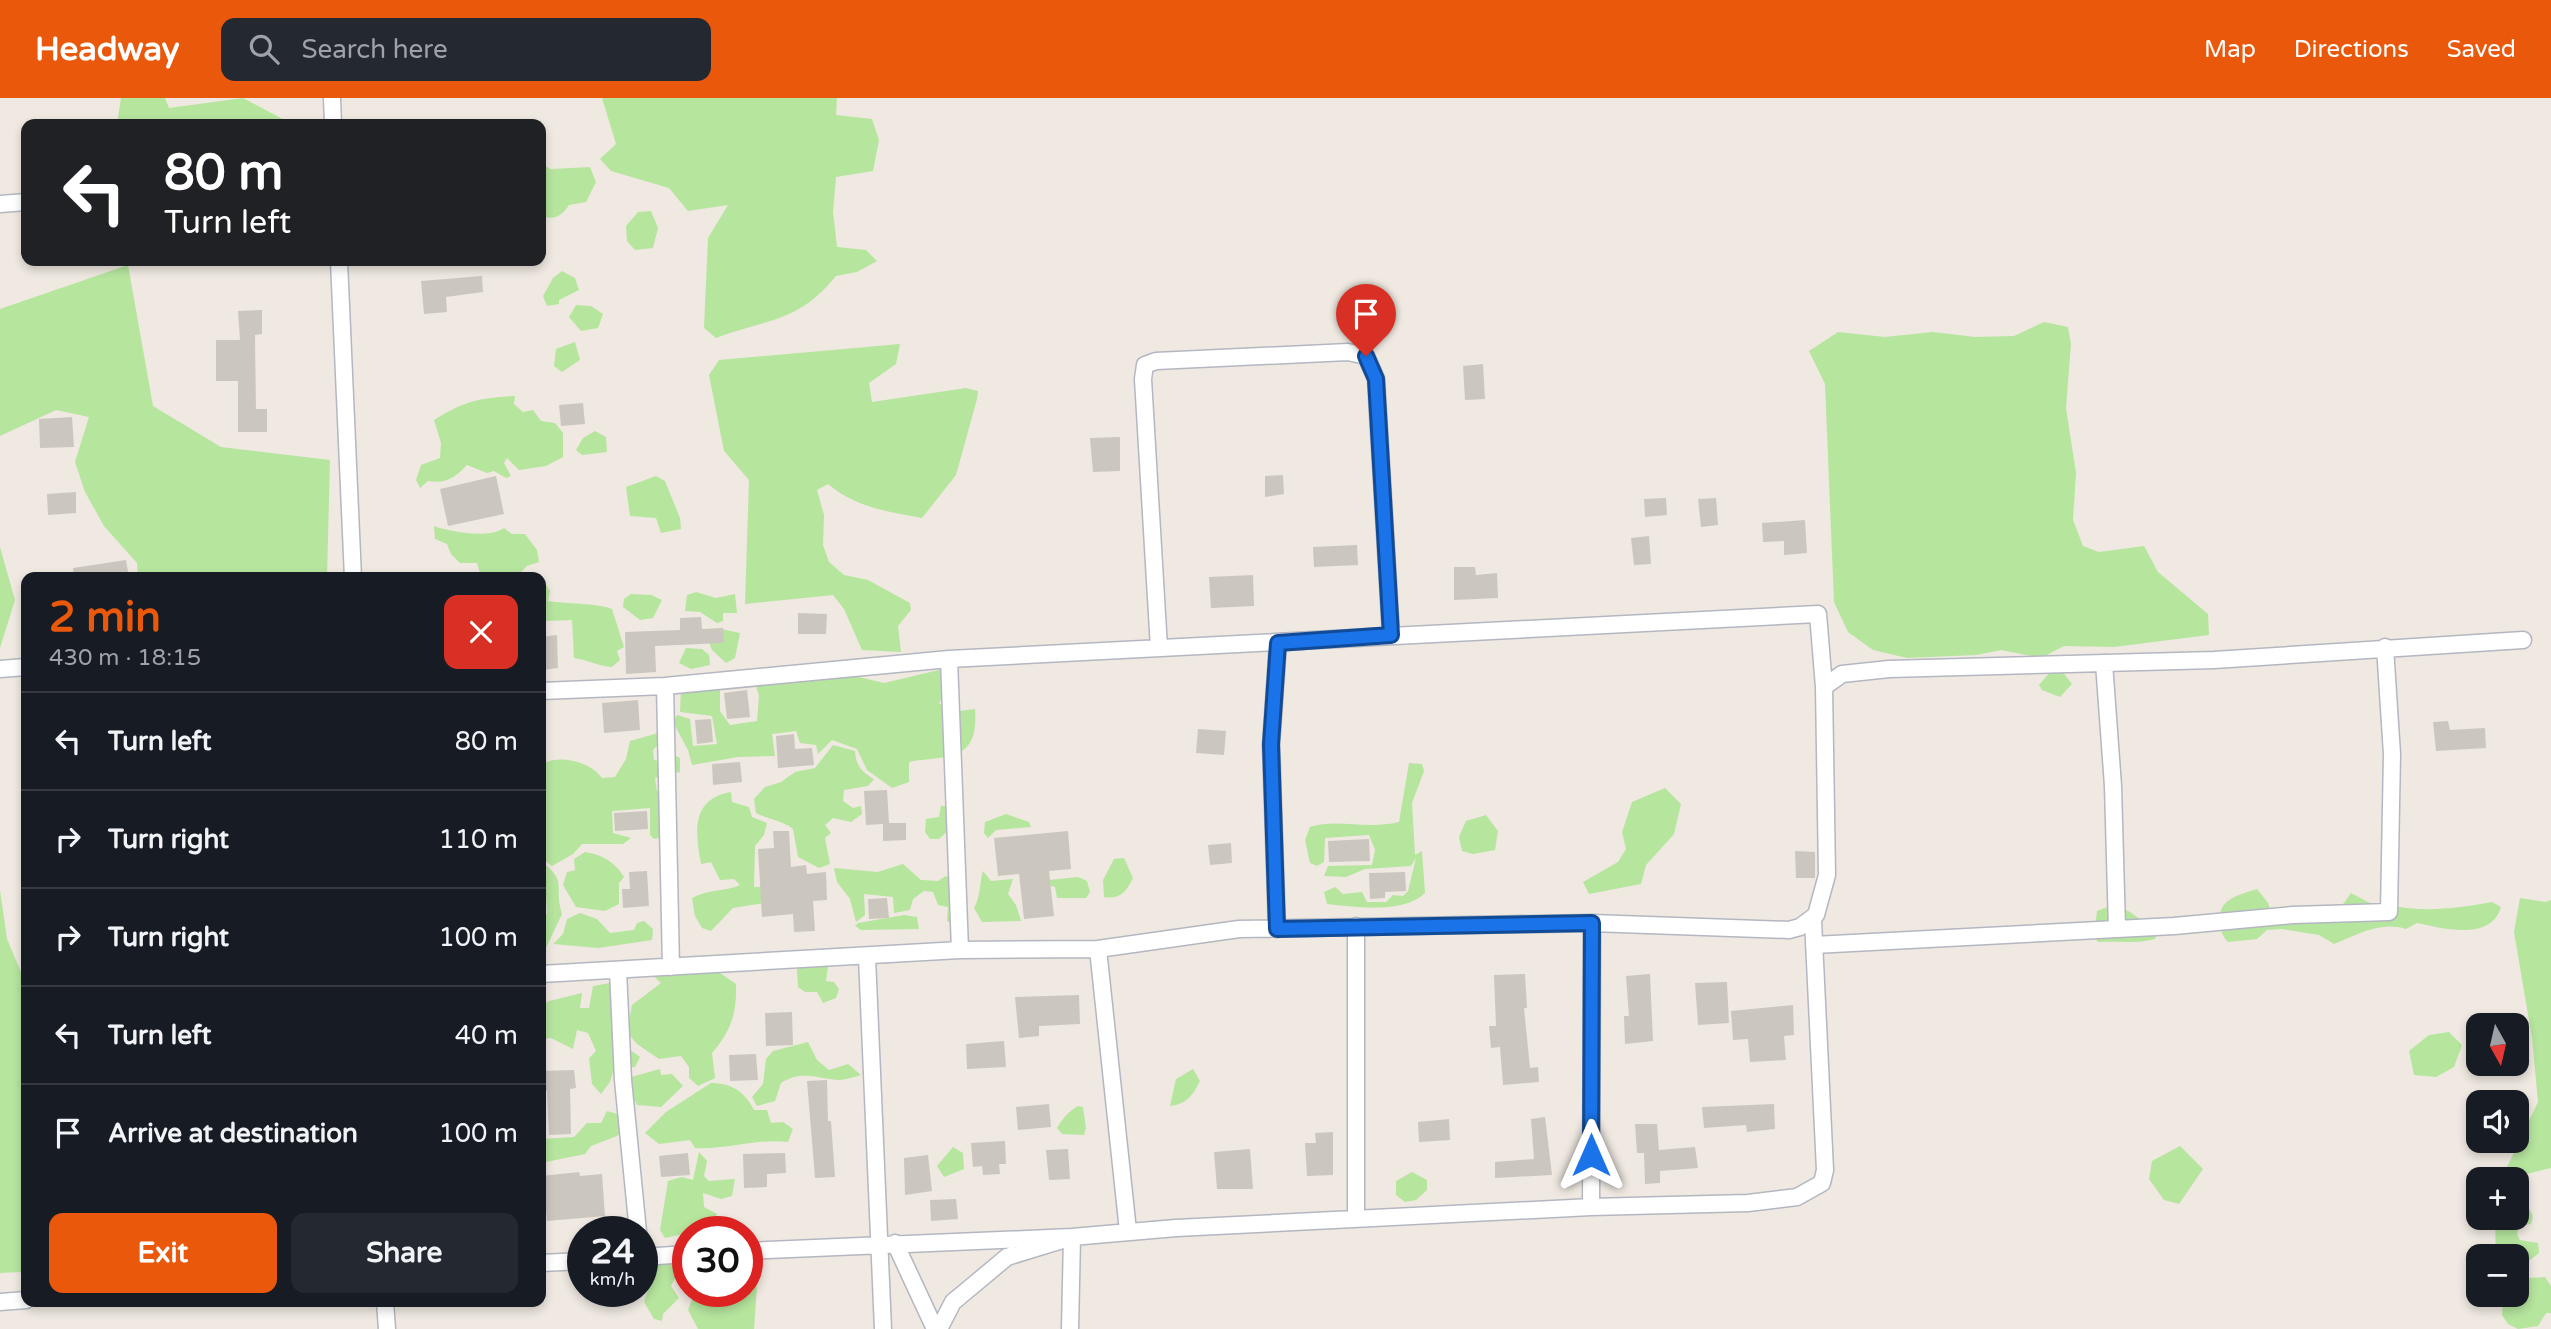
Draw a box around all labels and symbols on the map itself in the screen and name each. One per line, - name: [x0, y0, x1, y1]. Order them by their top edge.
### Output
- pin: [1336, 284, 1396, 356]
- north arrow: [2466, 1013, 2529, 1076]
- position arrow: [1554, 1118, 1628, 1192]
- speed limit sign: 30: [672, 1216, 763, 1307]

